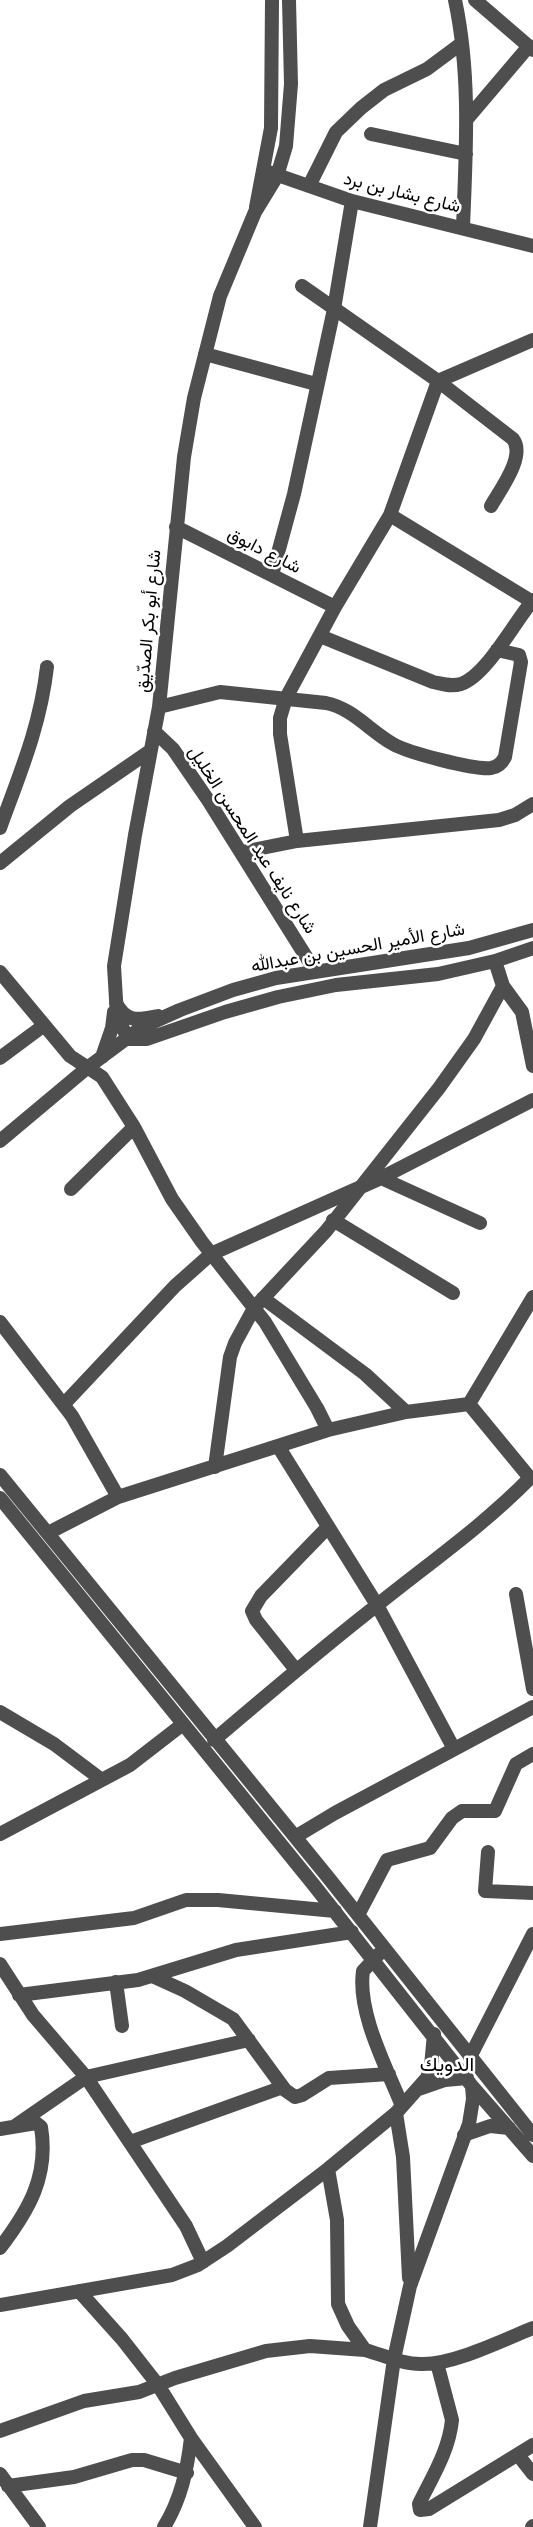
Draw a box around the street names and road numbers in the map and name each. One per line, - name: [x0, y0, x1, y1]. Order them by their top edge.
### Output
- street label: شارع بشار بن برد: [341, 168, 463, 218]
- street label: شارع دابوق: [224, 523, 304, 579]
- street label: شارع أبو بكر الصدّيق: [132, 549, 166, 693]
- street label: شارع نايف عبد المحسن الخليل: [183, 742, 321, 938]
- street label: شارع الأمير الحسين بن عبدالله: [249, 919, 467, 977]

